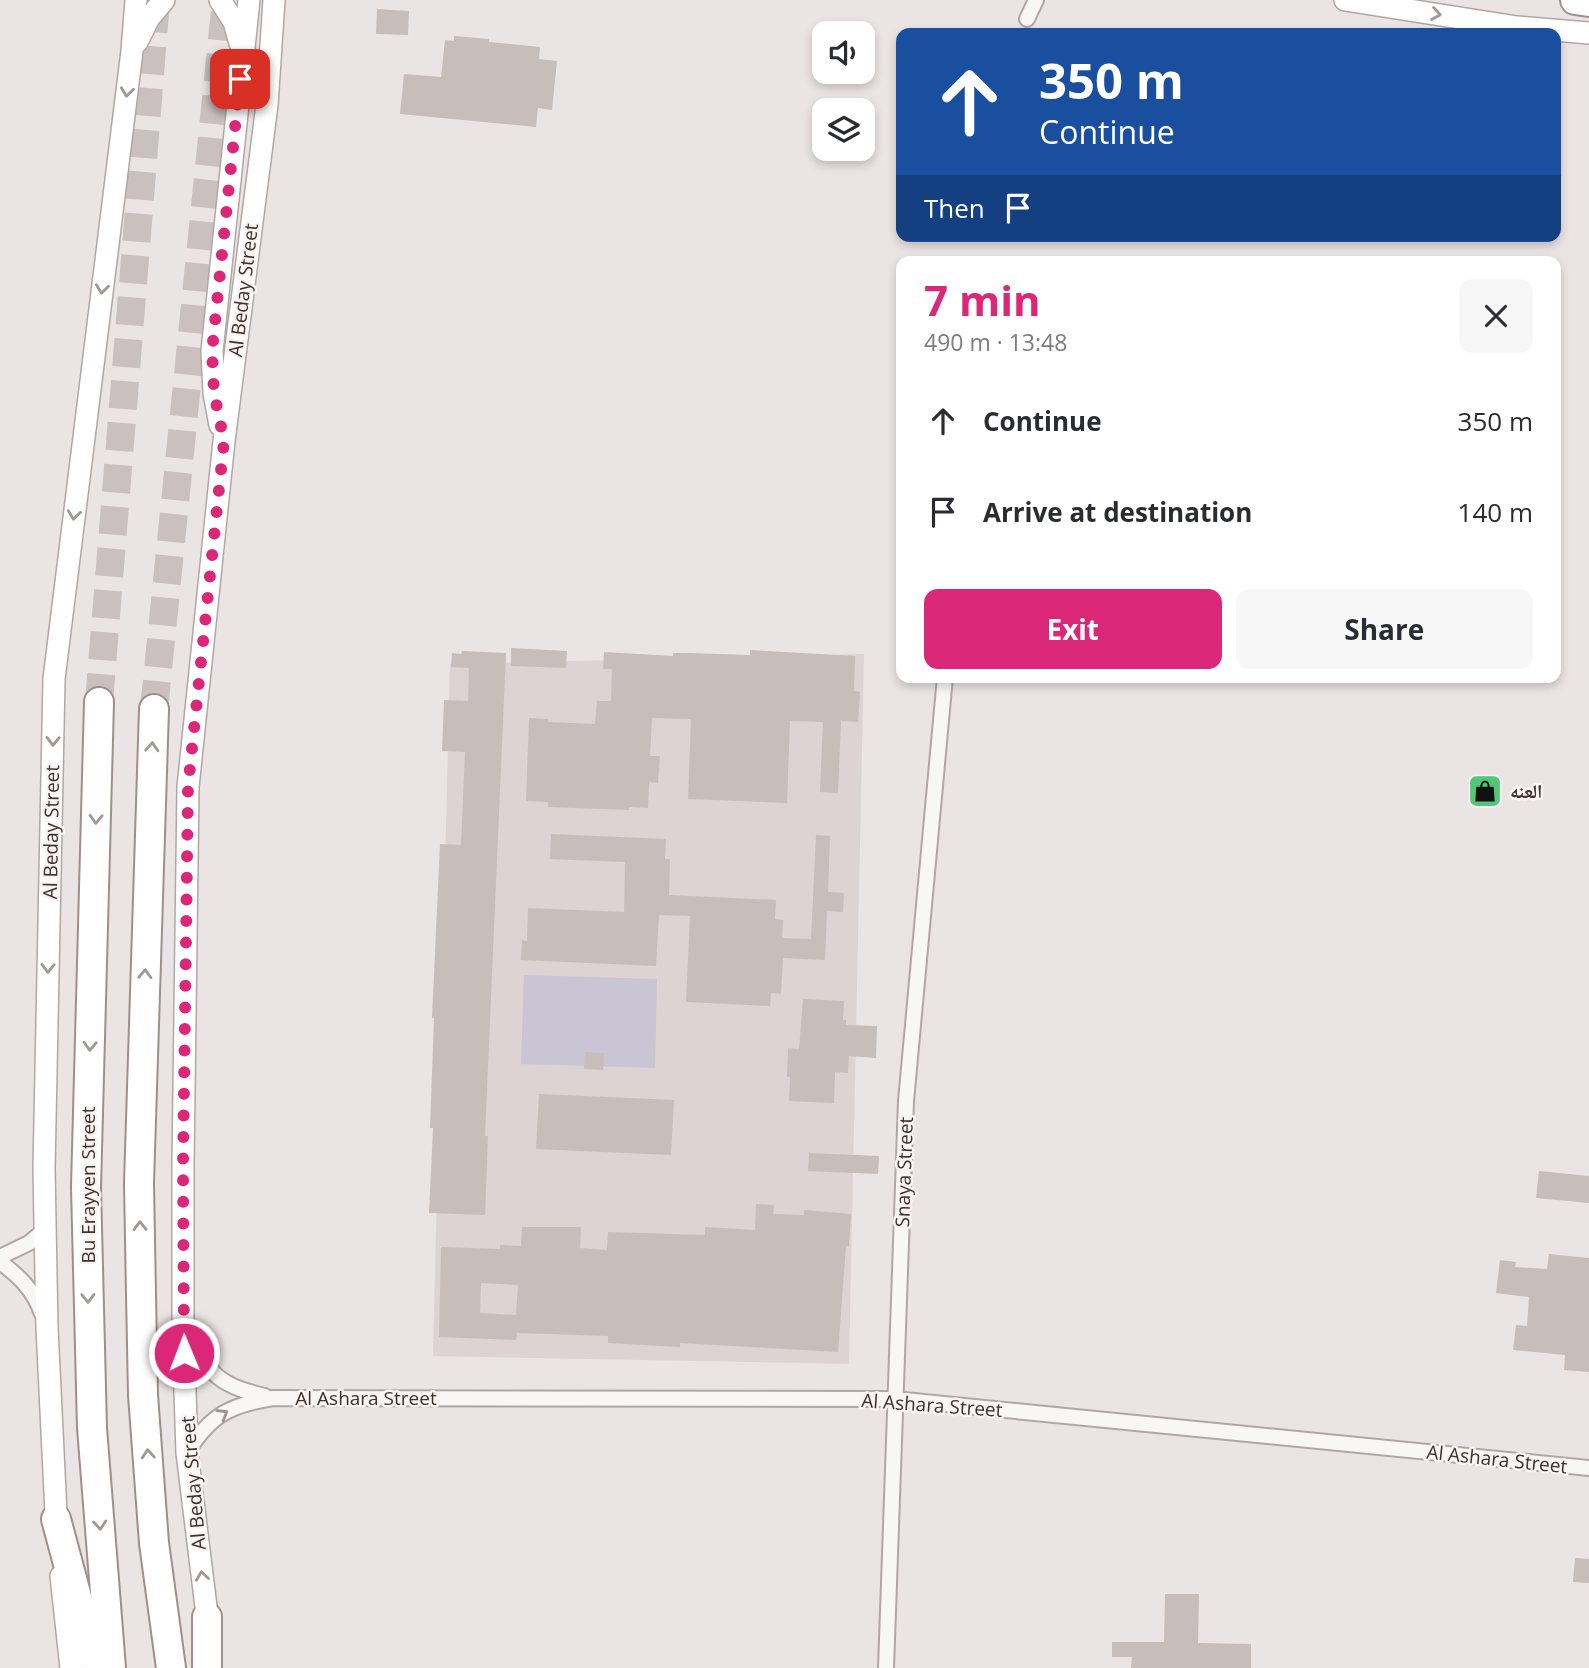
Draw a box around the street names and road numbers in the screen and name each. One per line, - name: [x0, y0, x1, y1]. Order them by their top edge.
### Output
- street label: Al Beday Street: [222, 222, 264, 358]
- street label: Al Beday Street: [37, 764, 65, 899]
- street label: Bu Erayyen Street: [75, 1106, 101, 1264]
- street label: Snaya Street: [889, 1116, 919, 1228]
- street label: Al Ashara Street: [295, 1385, 437, 1411]
- street label: Al Ashara Street: [861, 1387, 1004, 1423]
- street label: Al Beday Street: [174, 1415, 212, 1551]
- street label: Al Ashara Street: [1425, 1439, 1569, 1479]

